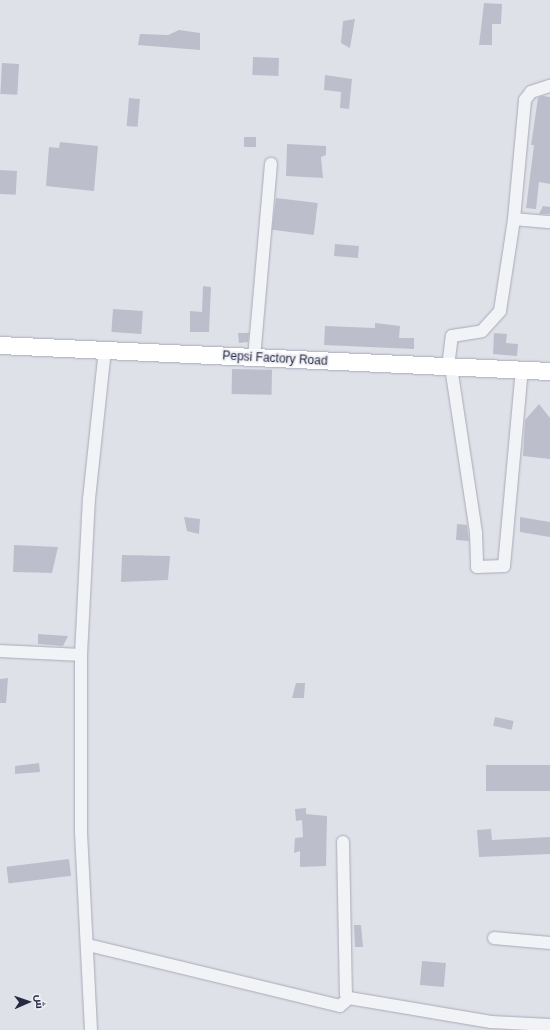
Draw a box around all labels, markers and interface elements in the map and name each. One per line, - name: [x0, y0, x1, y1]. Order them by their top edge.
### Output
- street label: Pepsi Factory Road: [222, 349, 328, 369]
- north arrow: [8, 982, 48, 1022]
- text: ش: [34, 994, 46, 1009]

